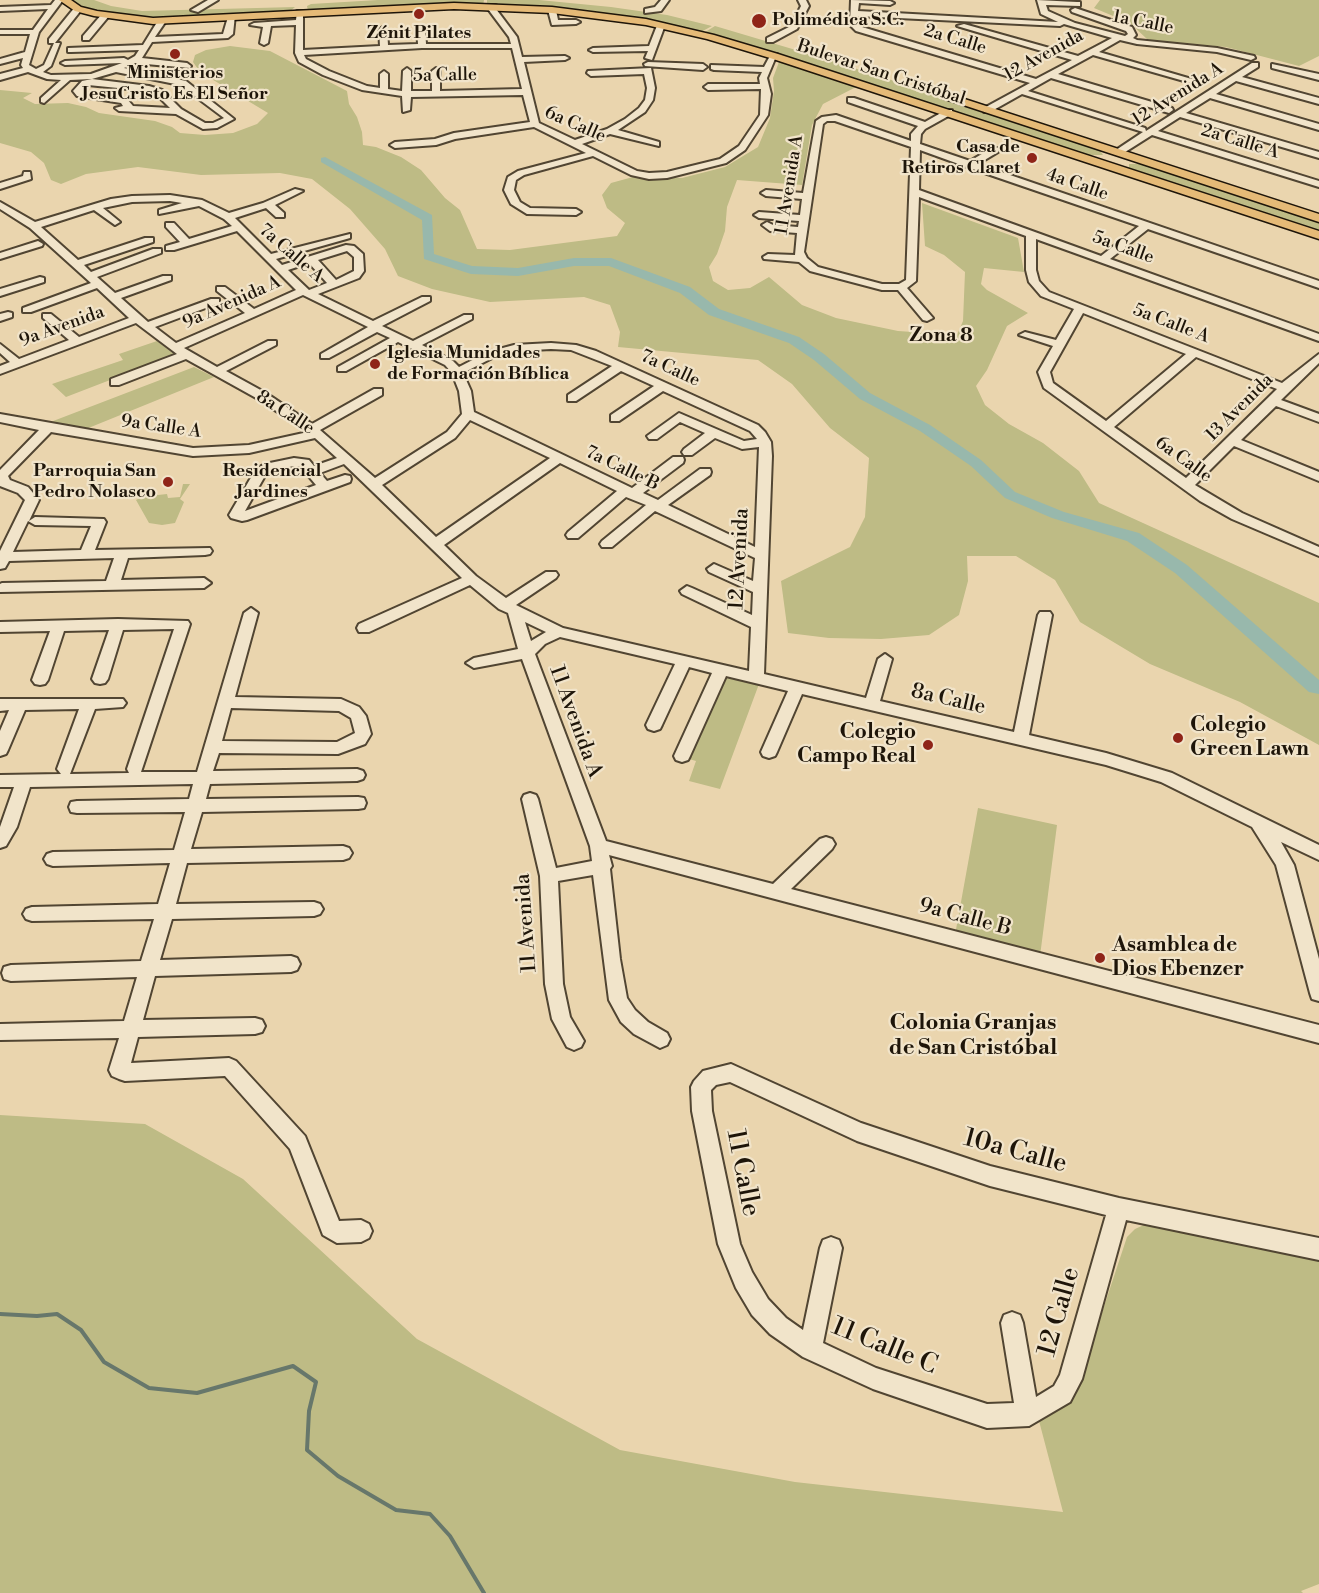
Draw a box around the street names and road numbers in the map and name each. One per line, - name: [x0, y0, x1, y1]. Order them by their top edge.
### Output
- street label: 1a Calle: [1111, 7, 1175, 39]
- street label: 2a Calle: [921, 20, 989, 60]
- street label: 12 Avenida: [1001, 25, 1087, 87]
- street label: Bulevar San Cristóbal: [794, 36, 968, 110]
- street label: 12 Avenida A: [1128, 58, 1228, 132]
- street label: 5a Calle: [413, 65, 477, 87]
- street label: 6a Calle: [541, 102, 609, 148]
- street label: 2a Calle A: [1198, 120, 1282, 164]
- street label: 11 Avenida A: [771, 133, 809, 237]
- street label: 4a Calle: [1043, 164, 1111, 206]
- street label: 7a Calle A: [254, 220, 328, 288]
- street label: 5a Calle: [1089, 227, 1157, 269]
- street label: 9a Avenida A: [180, 272, 284, 334]
- street label: 5a Calle A: [1130, 300, 1212, 348]
- street label: 9a Avenida: [17, 302, 107, 352]
- street label: 7a Calle: [637, 346, 703, 392]
- street label: 13 Avenida: [1202, 370, 1278, 446]
- street label: 8a Calle: [252, 386, 318, 440]
- street label: 9a Calle A: [119, 411, 203, 443]
- street label: 6a Calle: [1150, 432, 1216, 488]
- street label: 7a Calle B: [582, 442, 662, 496]
- street label: 12 Avenida: [725, 507, 755, 611]
- street label: 11 Avenida A: [543, 662, 607, 782]
- street label: 8a Calle: [908, 679, 988, 721]
- street label: 11 Avenida: [511, 873, 543, 973]
- street label: 9a Calle B: [916, 894, 1014, 942]
- street label: 10a Calle: [960, 1123, 1070, 1181]
- street label: 11 Calle: [718, 1127, 766, 1219]
- street label: 12 Calle: [1032, 1264, 1088, 1360]
- street label: 11 Calle C: [827, 1312, 941, 1382]

